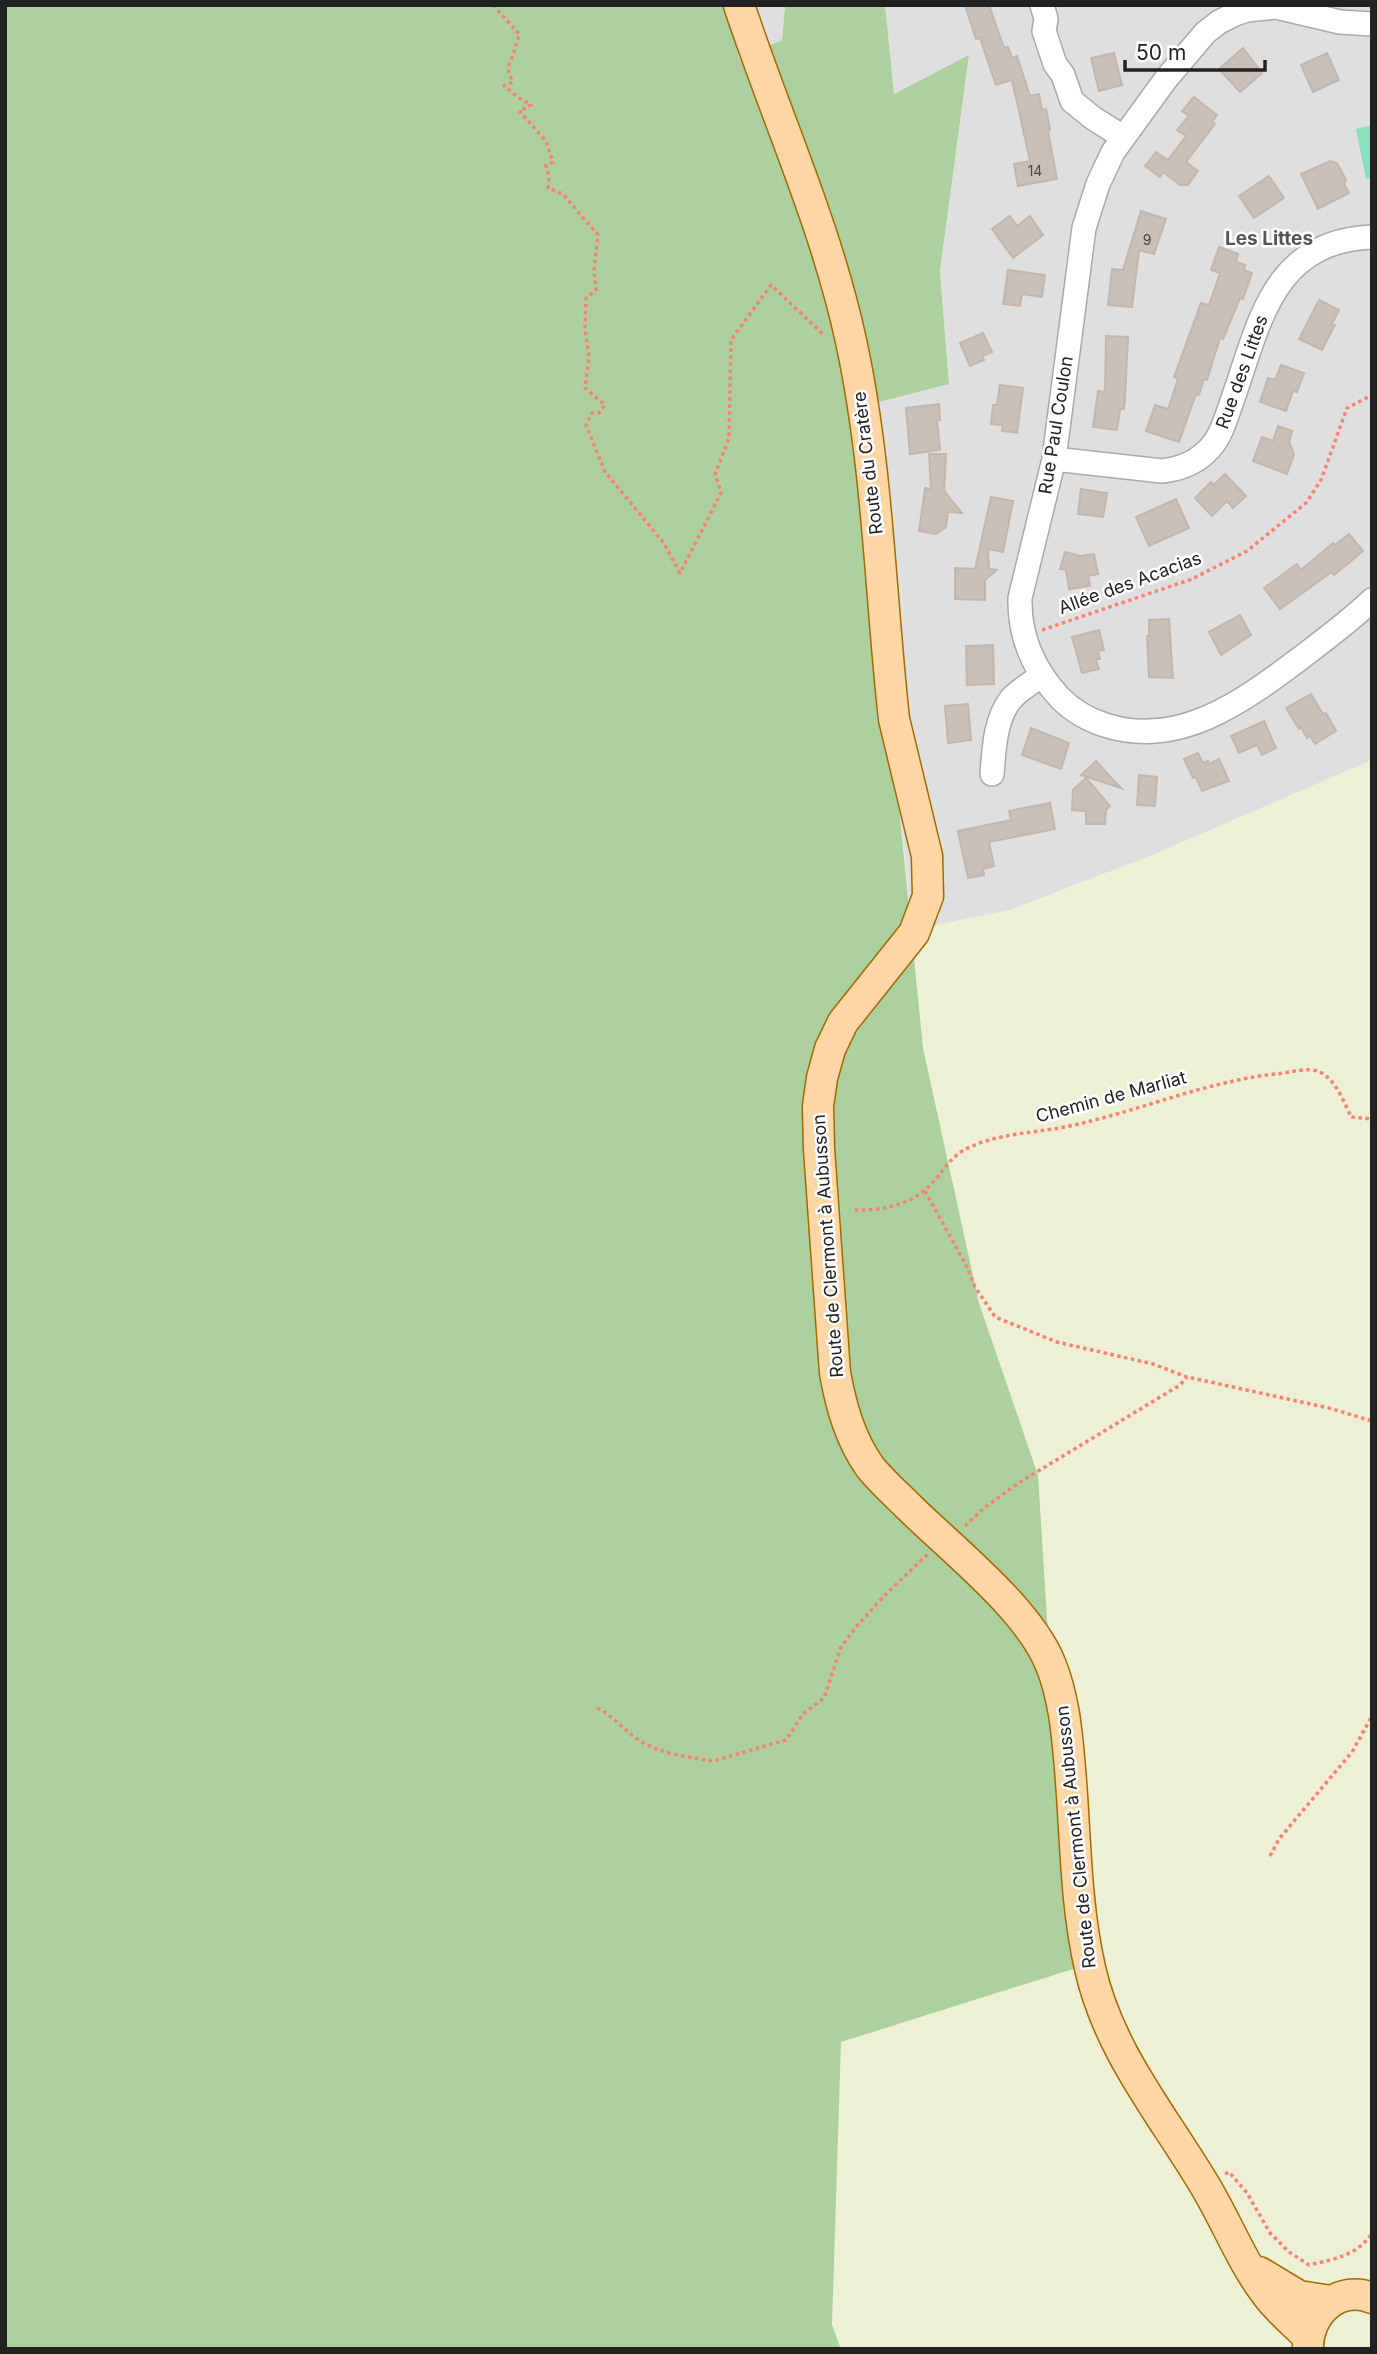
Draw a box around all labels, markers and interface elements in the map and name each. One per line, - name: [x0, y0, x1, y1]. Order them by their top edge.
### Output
- scale bar: [1125, 28, 1265, 72]
- text: 50 m: [1136, 40, 1186, 65]
- house number: 14: [1028, 162, 1042, 179]
- district label: Les Littes: [1225, 227, 1313, 250]
- house number: 9: [1143, 231, 1151, 248]
- street label: Rue des Littes: [1211, 312, 1272, 432]
- street label: Rue Paul Coulon: [1034, 354, 1077, 496]
- street label: Route du Cratère: [848, 390, 887, 536]
- street label: Allée des Acacias: [1056, 547, 1204, 618]
- street label: Chemin de Marliat: [1033, 1066, 1188, 1127]
- street label: Route de Clermont à Aubusson: [808, 1114, 847, 1379]
- street label: Route de Clermont à Aubusson: [1051, 1705, 1100, 1969]

